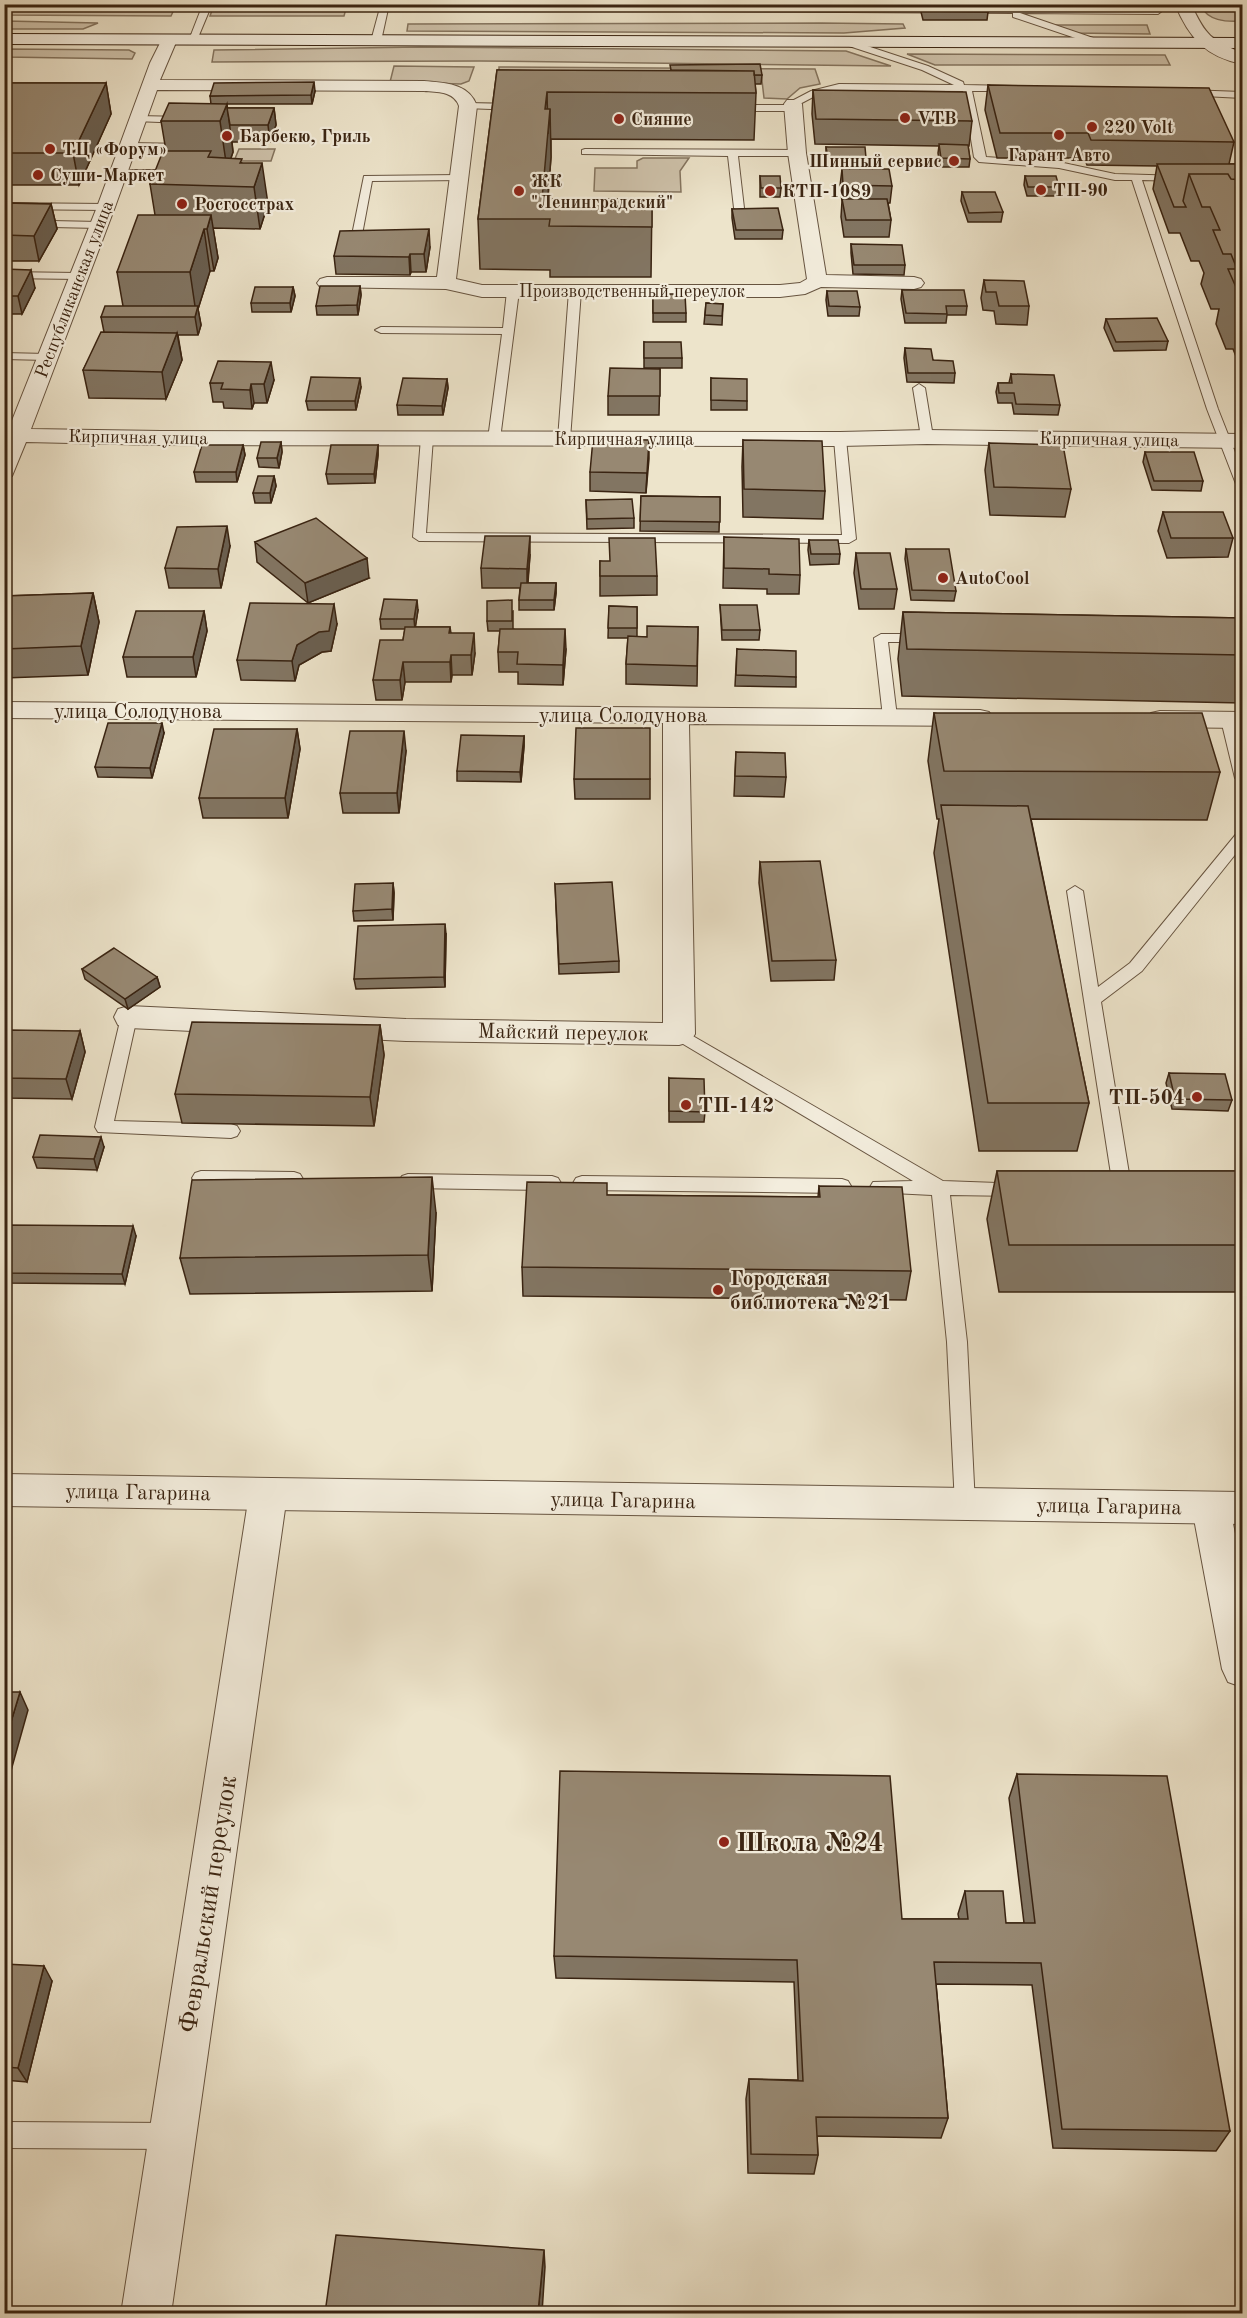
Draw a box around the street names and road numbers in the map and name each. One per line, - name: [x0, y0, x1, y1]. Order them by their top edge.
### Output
- street label: Республиканская улица: [33, 198, 117, 381]
- street label: Производственный переулок: [519, 283, 745, 301]
- street label: Кирпичная улица: [68, 428, 208, 448]
- street label: Кирпичная улица: [1039, 430, 1179, 450]
- street label: Кирпичная улица: [554, 431, 694, 449]
- street label: улица Солодунова: [54, 702, 222, 723]
- street label: улица Солодунова: [539, 706, 707, 727]
- street label: Майский переулок: [477, 1022, 649, 1045]
- street label: улица Гагарина: [65, 1482, 211, 1505]
- street label: улица Гагарина: [550, 1490, 696, 1513]
- street label: улица Гагарина: [1036, 1496, 1182, 1519]
- street label: Февральский переулок: [176, 1774, 242, 2035]

